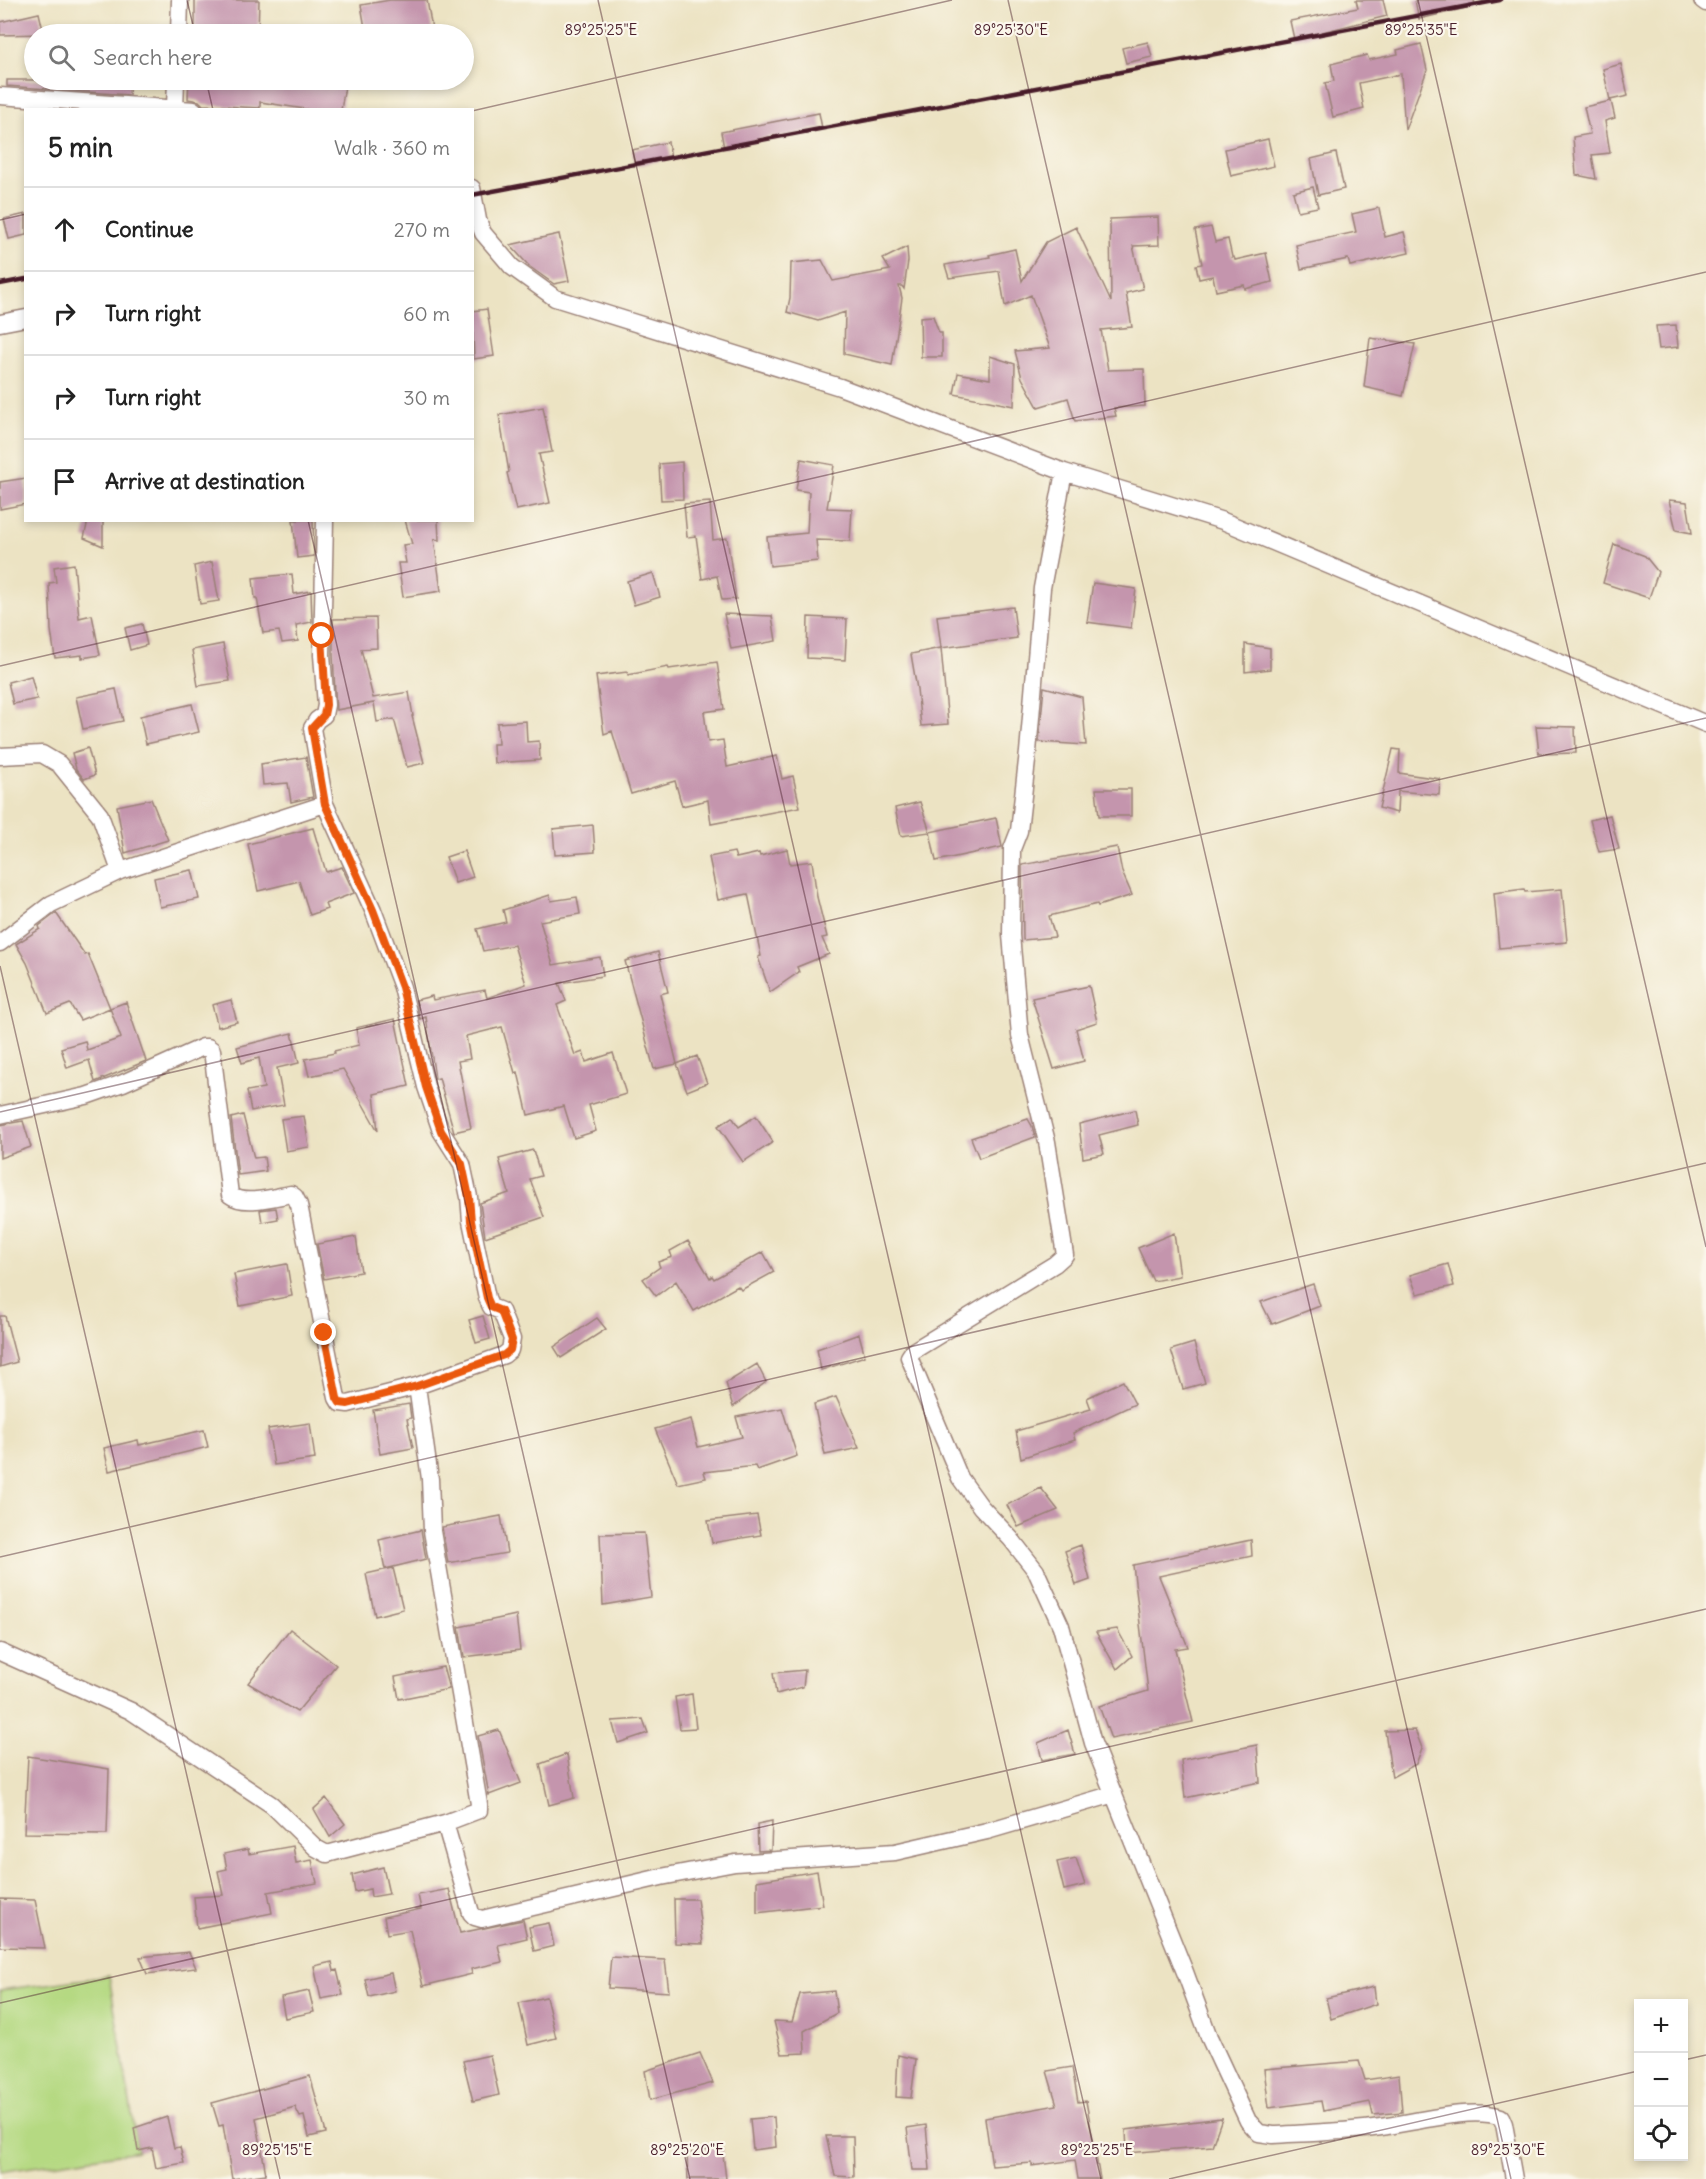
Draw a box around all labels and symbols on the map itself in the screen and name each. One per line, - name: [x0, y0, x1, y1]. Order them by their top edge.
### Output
- text: 89°25'25"E: [565, 20, 638, 39]
- text: 89°25'30"E: [974, 20, 1048, 39]
- text: 89°25'35"E: [1384, 20, 1458, 39]
- route start: [308, 622, 334, 648]
- route end: [310, 1319, 336, 1345]
- text: 89°25'15"E: [242, 2140, 312, 2159]
- text: 89°25'20"E: [650, 2140, 724, 2159]
- text: 89°25'25"E: [1061, 2140, 1134, 2159]
- text: 89°25'30"E: [1471, 2140, 1545, 2159]

